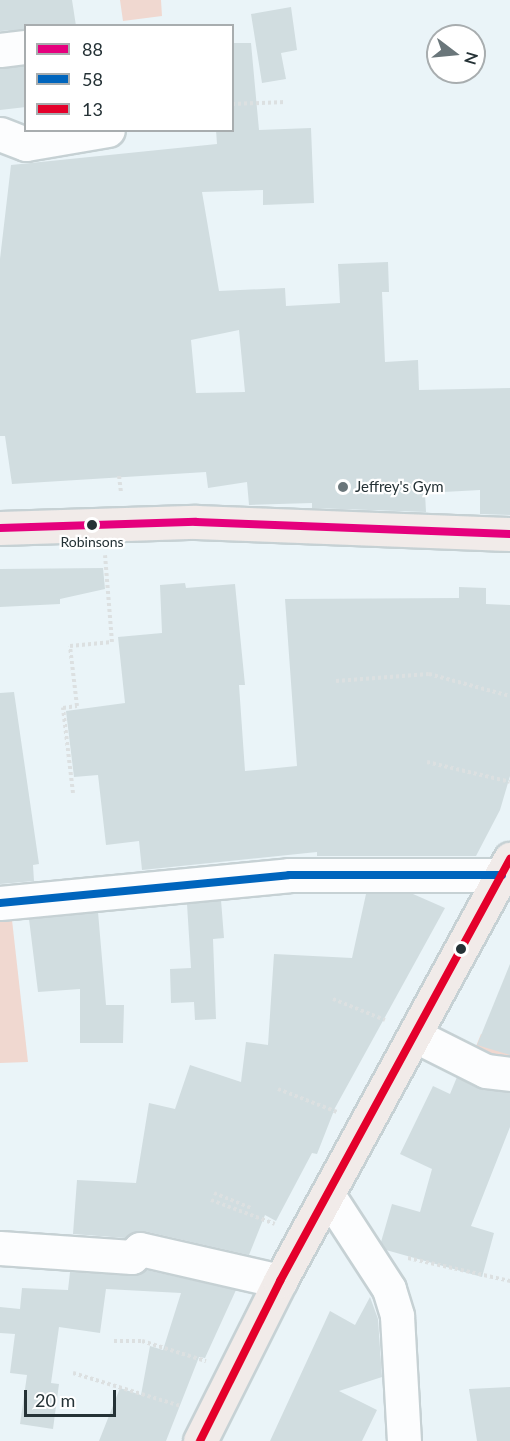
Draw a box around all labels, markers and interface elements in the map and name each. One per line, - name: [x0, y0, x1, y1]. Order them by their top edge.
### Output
- legend: [24, 24, 234, 132]
- north arrow: [426, 24, 486, 84]
- text: 88: [82, 38, 103, 60]
- text: N: [461, 50, 483, 67]
- text: 58: [82, 68, 103, 90]
- text: 13: [82, 98, 103, 120]
- place label: Jeffrey's Gym: [355, 478, 444, 496]
- marker: Jeffrey's Gym: [336, 480, 350, 494]
- marker: Robinsons: [86, 519, 98, 531]
- place label: Robinsons: [60, 534, 124, 550]
- unlabelled marker: [455, 943, 467, 955]
- scale bar: [27, 1378, 118, 1416]
- text: 20 m: [35, 1389, 75, 1411]

